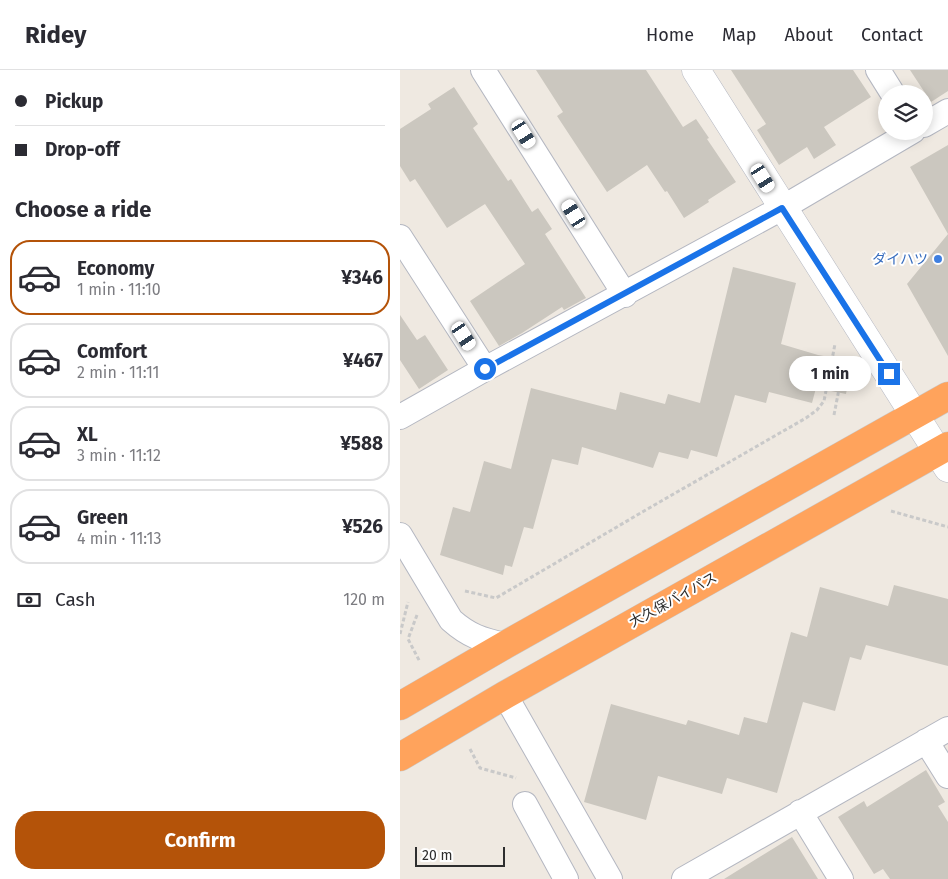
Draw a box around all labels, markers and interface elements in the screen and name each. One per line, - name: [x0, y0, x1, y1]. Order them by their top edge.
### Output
- text: Ridey: [25, 21, 86, 49]
- text: Home: [646, 24, 694, 46]
- text: Map: [722, 24, 756, 46]
- text: About: [784, 24, 833, 46]
- text: Contact: [861, 24, 923, 46]
- map controls: [878, 85, 933, 140]
- button: layers: [878, 85, 933, 140]
- text: Pickup: [45, 90, 103, 113]
- car: [509, 117, 538, 151]
- text: Drop-off: [45, 138, 119, 161]
- car: [748, 161, 777, 195]
- text: Choose a ride: [15, 196, 151, 223]
- car: [559, 197, 588, 231]
- place label: ダイハツ: [872, 251, 928, 268]
- marker: ダイハツ: [932, 253, 944, 265]
- icon: car: [17, 255, 62, 300]
- text: Economy: [77, 257, 154, 280]
- text: ¥346: [341, 266, 383, 289]
- text: 1 min · 11:10: [77, 280, 161, 299]
- car: [449, 319, 478, 353]
- icon: car: [17, 338, 62, 383]
- text: Comfort: [77, 340, 147, 363]
- text: ¥467: [343, 349, 383, 372]
- callout: 1 min: [789, 356, 872, 392]
- route start: [474, 358, 496, 380]
- text: 2 min · 11:11: [77, 363, 160, 382]
- route end: [878, 363, 900, 385]
- text: 1 min: [811, 364, 849, 383]
- icon: car: [17, 421, 62, 466]
- text: XL: [77, 423, 98, 446]
- text: ¥588: [340, 432, 383, 455]
- text: 3 min · 11:12: [77, 446, 161, 465]
- icon: car: [17, 504, 62, 549]
- text: Green: [77, 506, 128, 529]
- text: ¥526: [342, 515, 383, 538]
- text: 4 min · 11:13: [77, 529, 161, 548]
- street label: 大久保バイパス: [626, 569, 720, 631]
- icon: cash: [15, 586, 43, 614]
- text: Cash: [55, 588, 96, 611]
- text: 120 m: [343, 590, 385, 609]
- button: Confirm: [15, 811, 385, 869]
- scale bar: [415, 844, 505, 867]
- text: 20 m: [422, 847, 452, 864]

